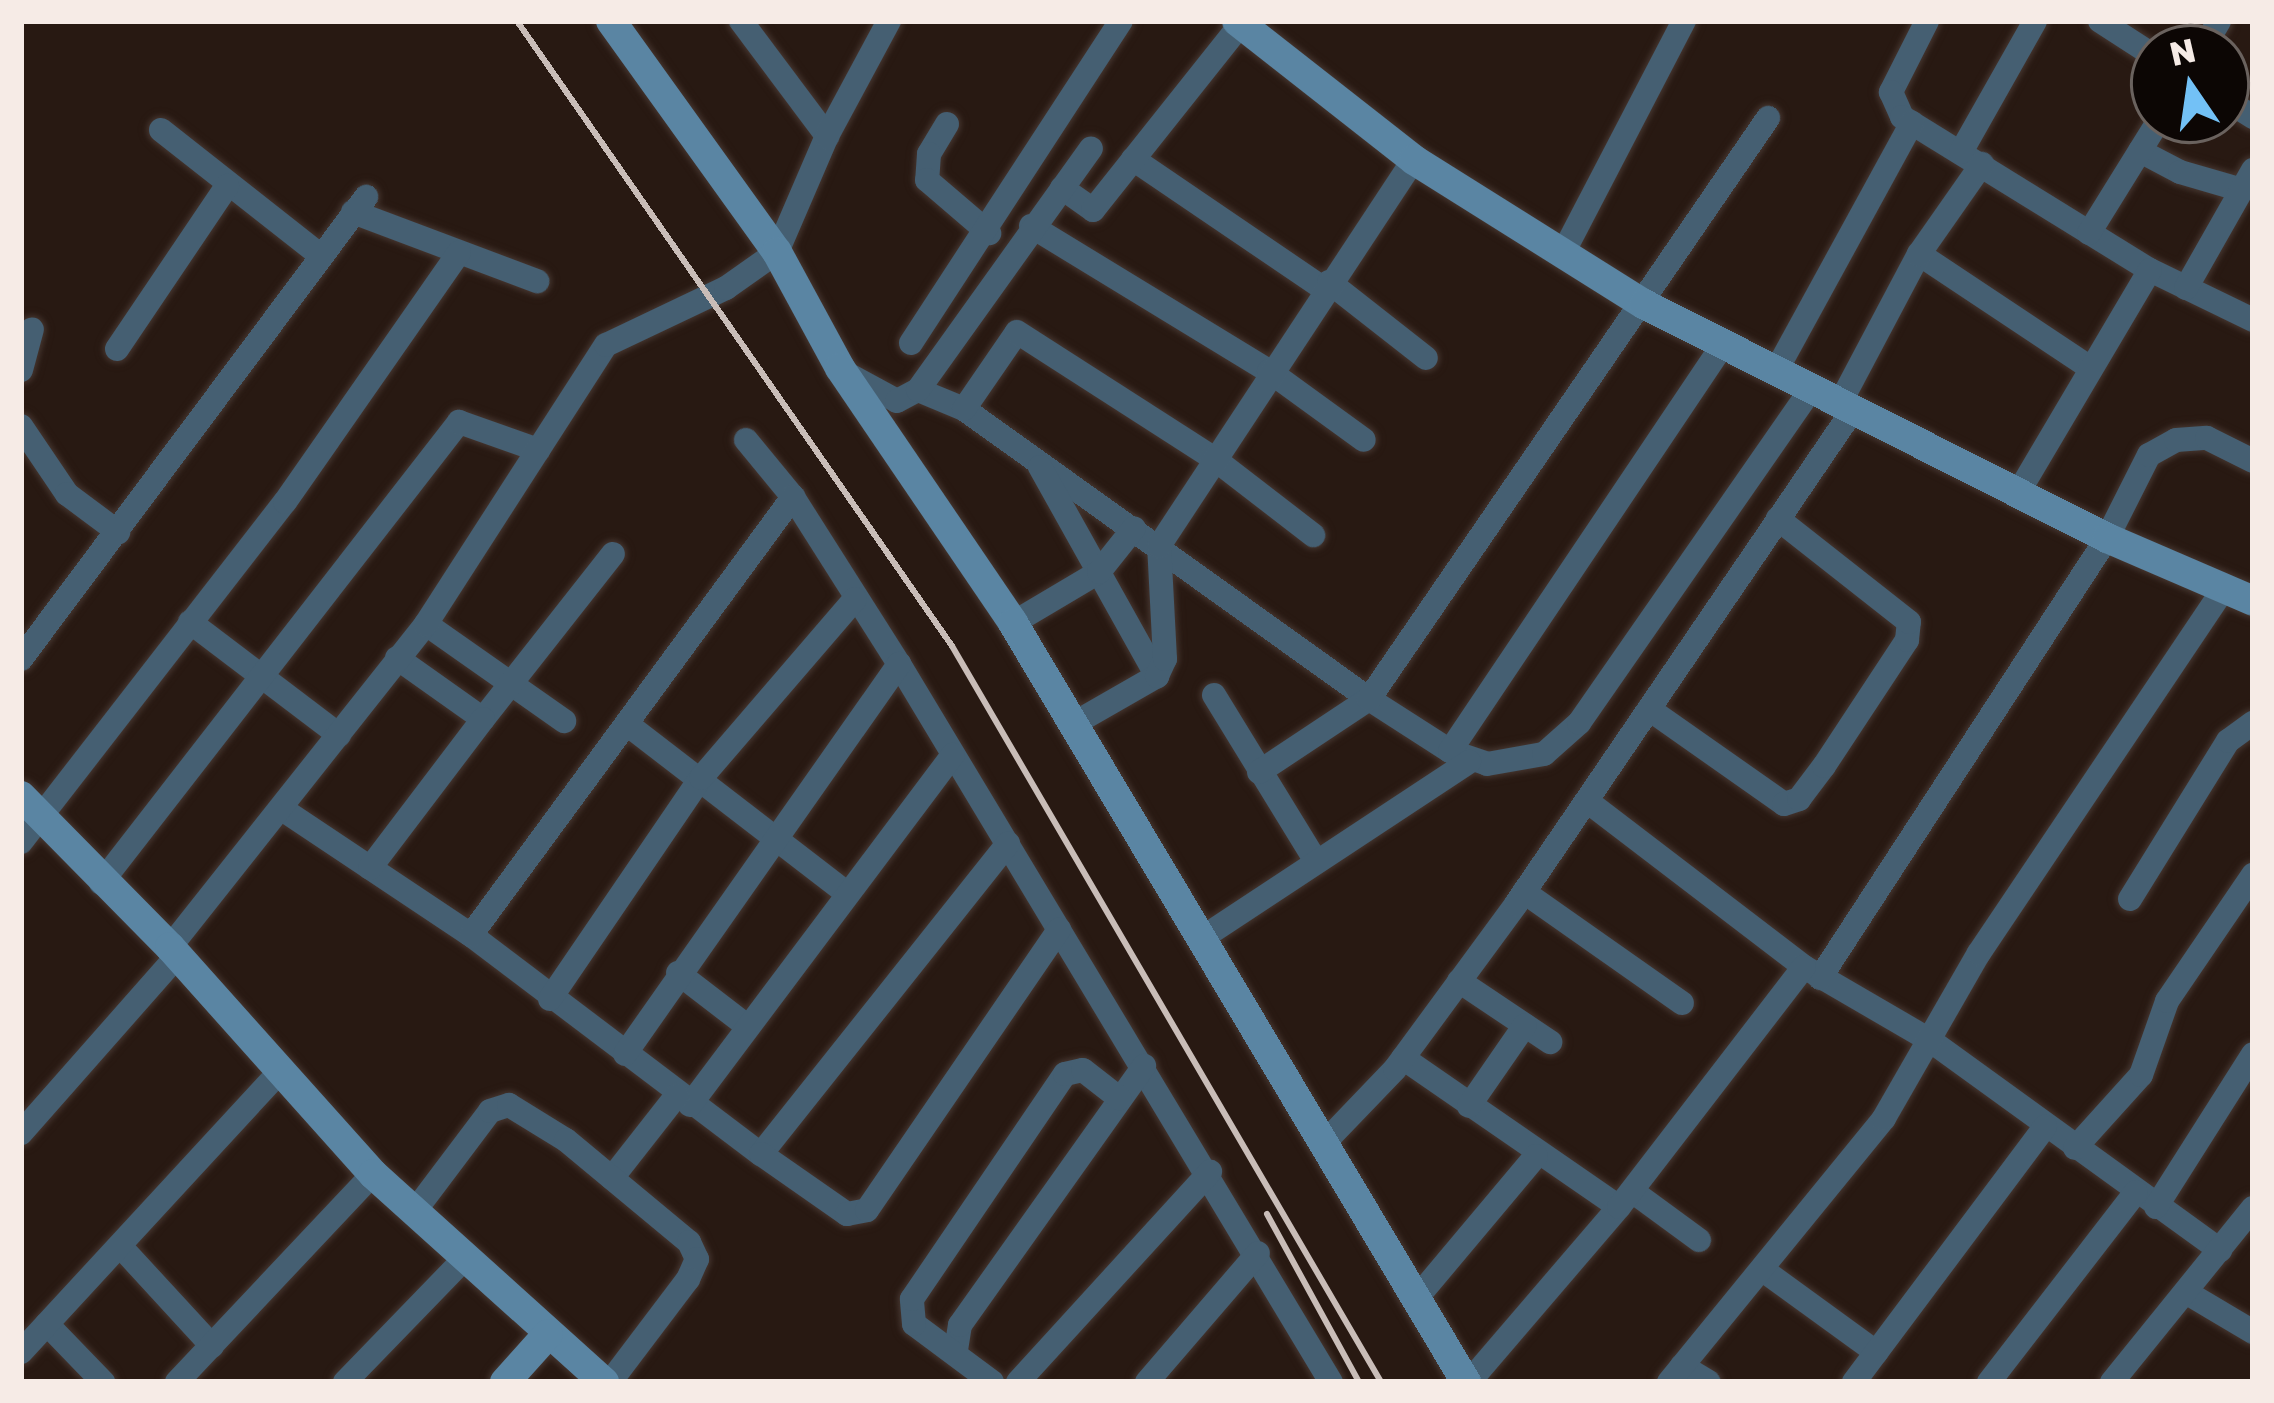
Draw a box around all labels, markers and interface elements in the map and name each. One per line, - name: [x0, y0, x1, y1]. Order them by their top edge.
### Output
- north arrow: [2130, 24, 2250, 144]
- text: N: [2166, 30, 2199, 73]

